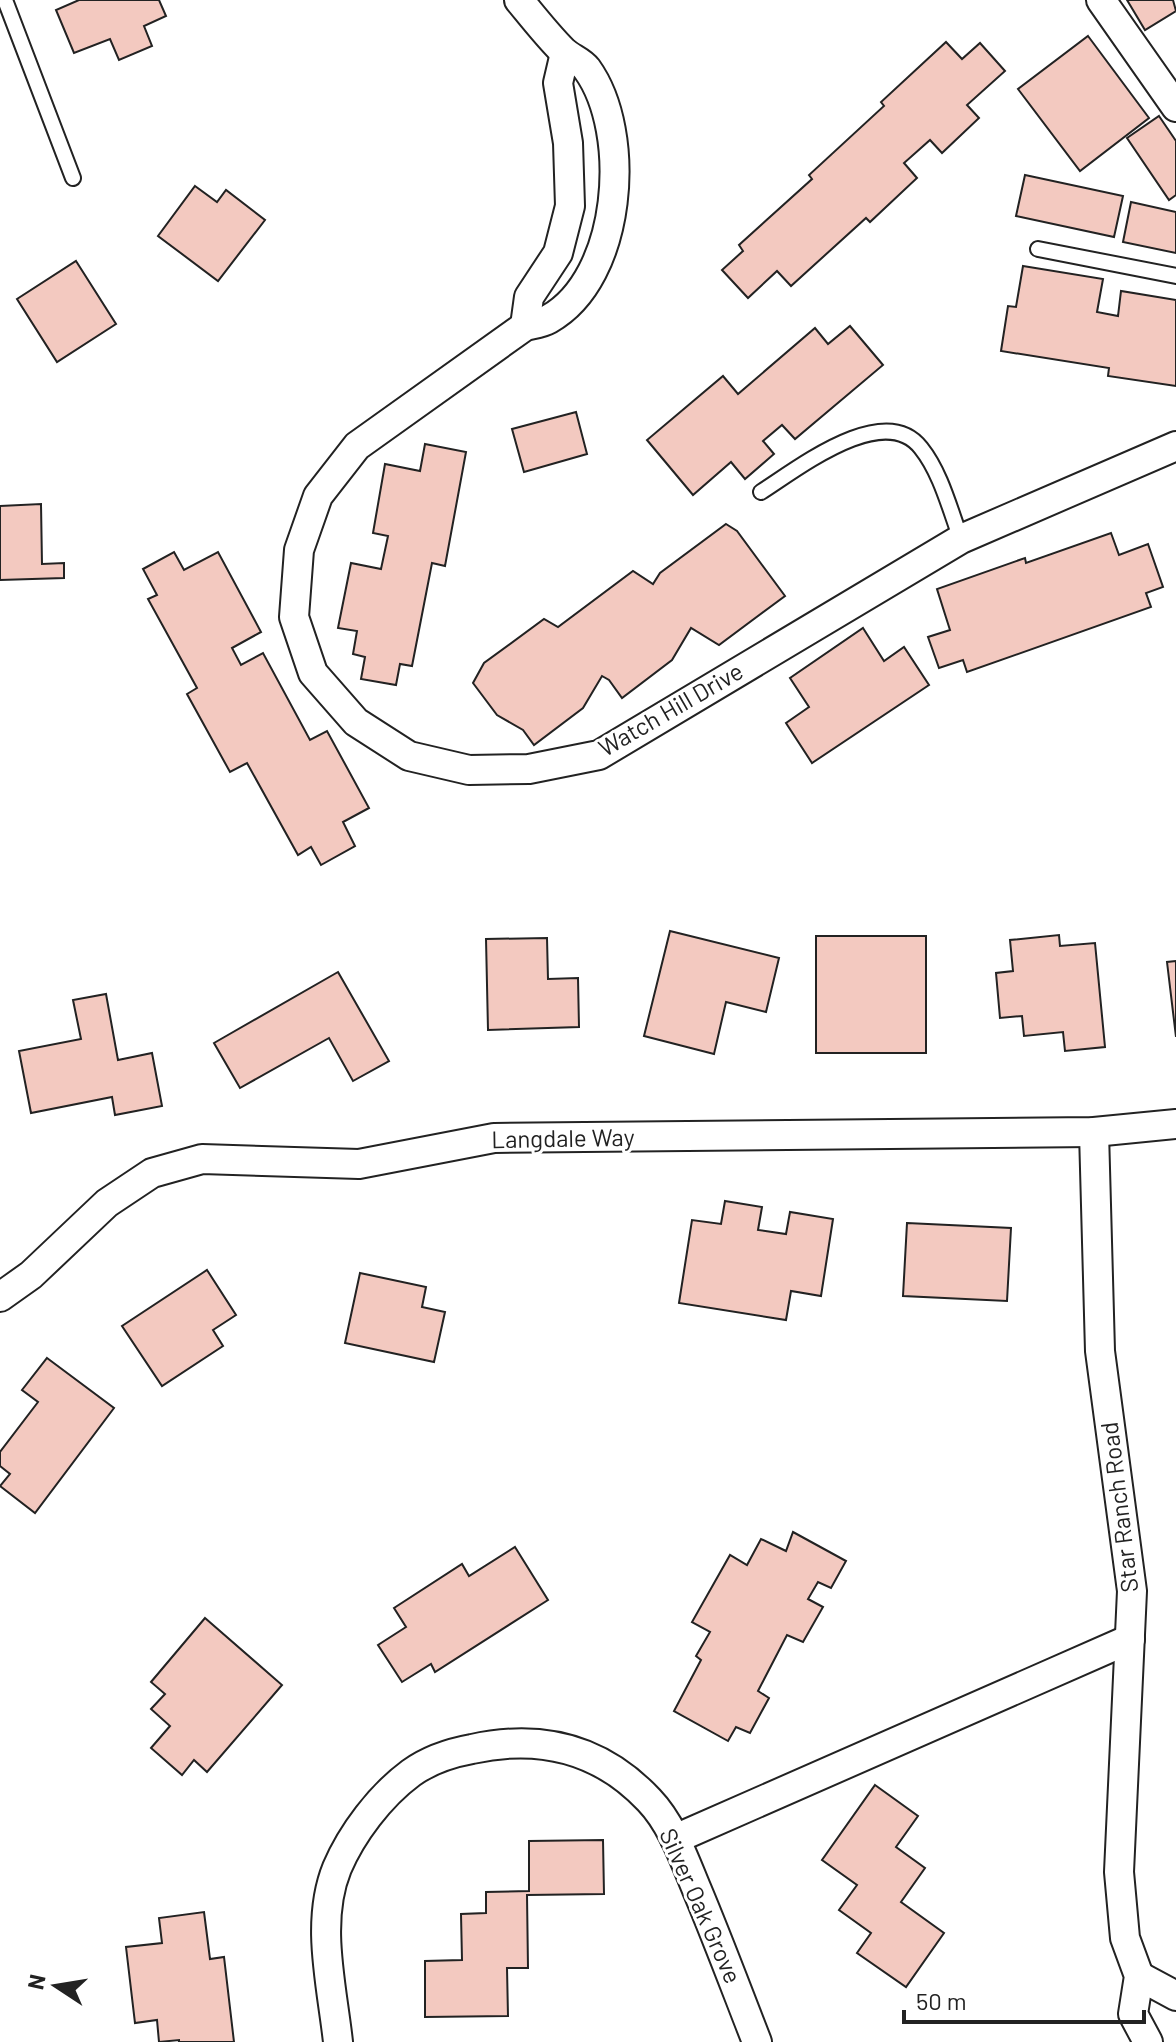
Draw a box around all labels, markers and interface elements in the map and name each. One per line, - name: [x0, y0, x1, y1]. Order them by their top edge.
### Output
- street label: Watch Hill Drive: [593, 656, 748, 762]
- street label: Langdale Way: [491, 1122, 635, 1153]
- street label: Star Ranch Road: [1094, 1420, 1143, 1594]
- street label: Silver Oak Grove: [654, 1823, 748, 1987]
- north arrow: [16, 1946, 96, 2026]
- text: N: [21, 1972, 50, 1991]
- scale bar: [904, 1974, 1144, 2024]
- text: 50 m: [916, 1986, 967, 2015]

